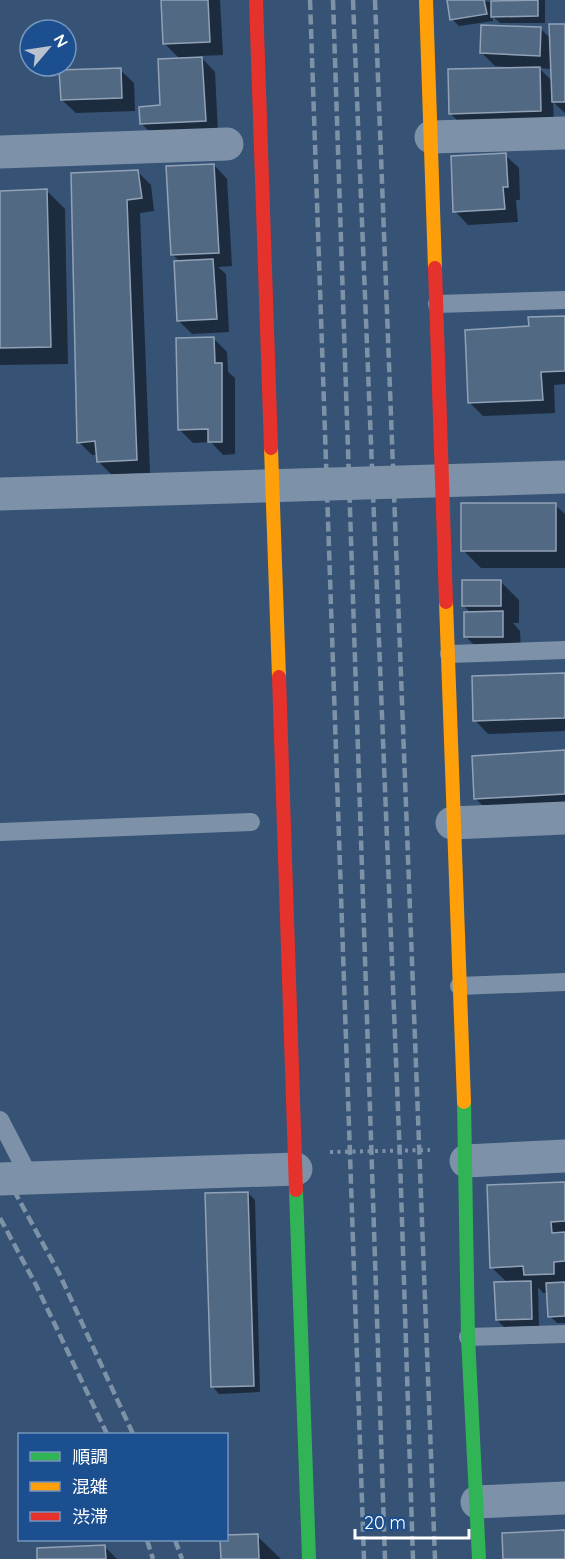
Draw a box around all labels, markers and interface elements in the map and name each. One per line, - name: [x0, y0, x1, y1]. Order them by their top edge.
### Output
- north arrow: [18, 18, 78, 78]
- text: N: [50, 31, 73, 51]
- legend: [18, 1433, 228, 1541]
- text: 順調: [72, 1445, 108, 1468]
- text: 混雑: [72, 1475, 108, 1498]
- scale bar: [355, 1502, 469, 1540]
- text: 渋滞: [72, 1505, 108, 1528]
- text: 20 m: [364, 1511, 406, 1534]

